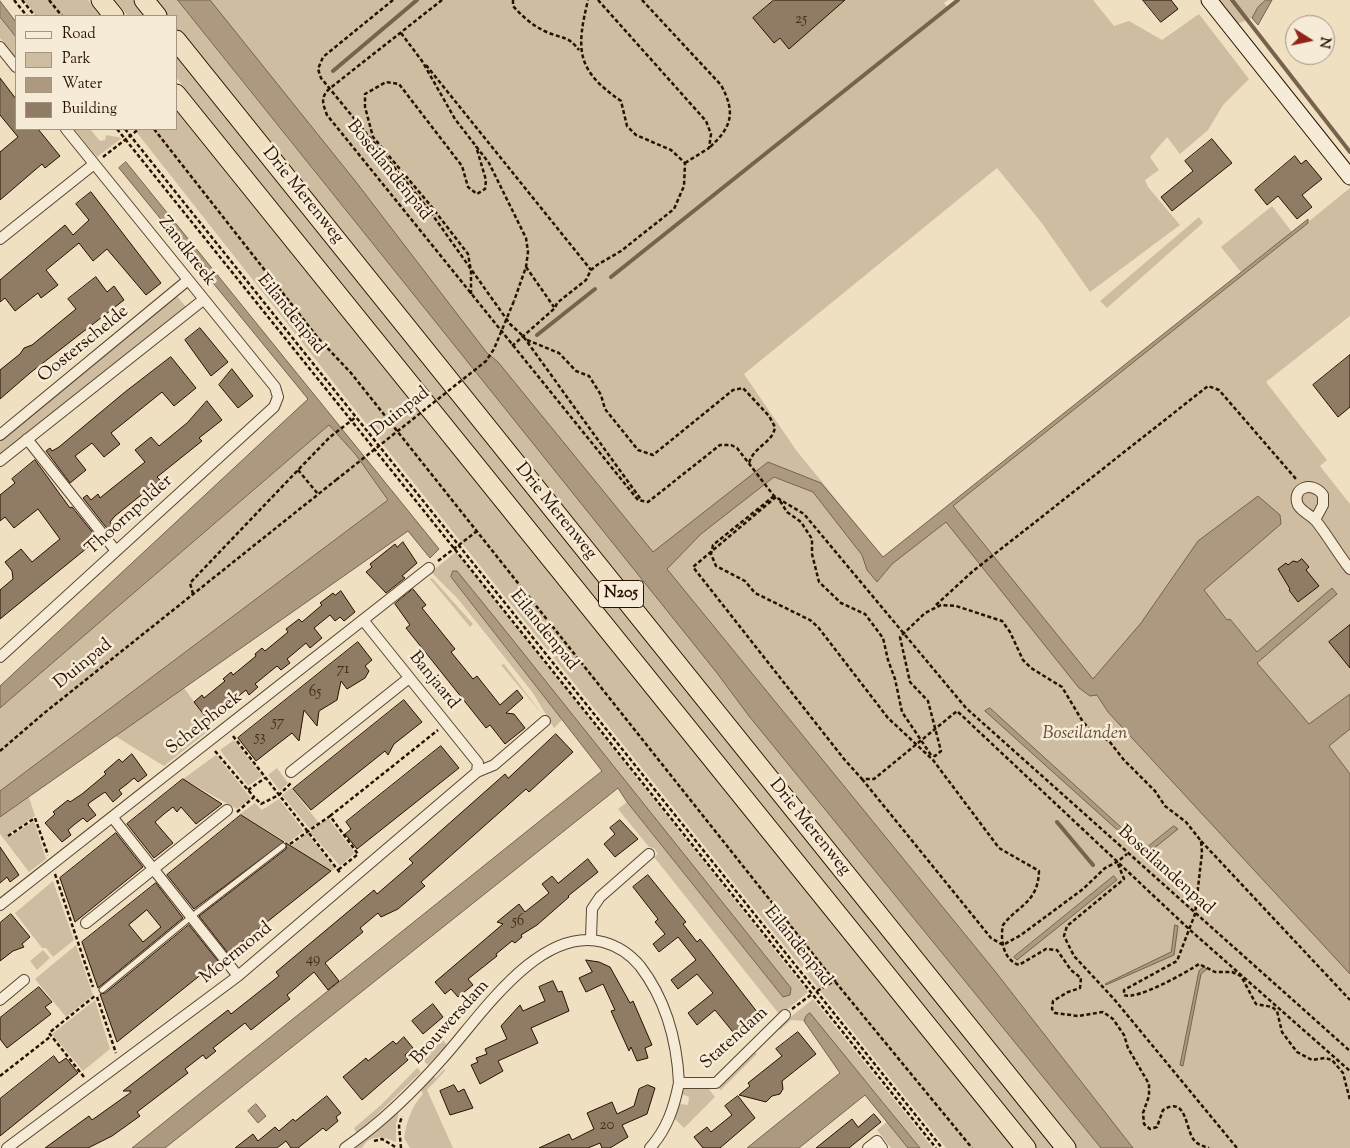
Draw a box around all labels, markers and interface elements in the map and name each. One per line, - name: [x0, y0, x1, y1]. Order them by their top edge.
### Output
- house number: 25: [795, 11, 807, 29]
- legend: [15, 15, 178, 130]
- north arrow: [1285, 15, 1335, 65]
- text: Road: [62, 24, 96, 45]
- text: N: [1313, 35, 1335, 50]
- text: Park: [62, 49, 91, 70]
- text: Water: [62, 74, 102, 95]
- text: Building: [62, 99, 117, 120]
- street label: Boseilandenpad: [341, 117, 435, 225]
- street label: Drie Merenweg: [256, 143, 348, 249]
- street label: Zandkreek: [152, 213, 220, 291]
- street label: Eilandenpad: [251, 271, 329, 359]
- street label: Oosterschelde: [34, 302, 134, 388]
- street label: Duinpad: [367, 383, 435, 443]
- street label: Drie Merenweg: [509, 459, 601, 565]
- street label: Thoornpolder: [82, 471, 178, 561]
- road number: N205: [598, 580, 644, 608]
- street label: Eilandenpad: [504, 587, 582, 675]
- street label: Duinpad: [51, 635, 117, 695]
- street label: Banjaard: [403, 648, 463, 714]
- house number: 71: [337, 661, 349, 679]
- house number: 65: [309, 684, 321, 702]
- street label: Schelphoek: [163, 688, 247, 760]
- house number: 57: [272, 714, 284, 732]
- park label: Boseilanden: [1043, 724, 1127, 746]
- house number: 53: [254, 729, 266, 747]
- street label: Drie Merenweg: [763, 775, 855, 881]
- street label: Boseilandenpad: [1112, 822, 1218, 920]
- street label: Eilandenpad: [758, 903, 836, 991]
- house number: 56: [512, 913, 524, 931]
- street label: Moermond: [197, 918, 277, 990]
- house number: 49: [306, 951, 320, 969]
- street label: Brouwersdam: [407, 976, 495, 1070]
- street label: Statendam: [697, 1003, 773, 1075]
- house number: 20: [600, 1117, 614, 1135]

